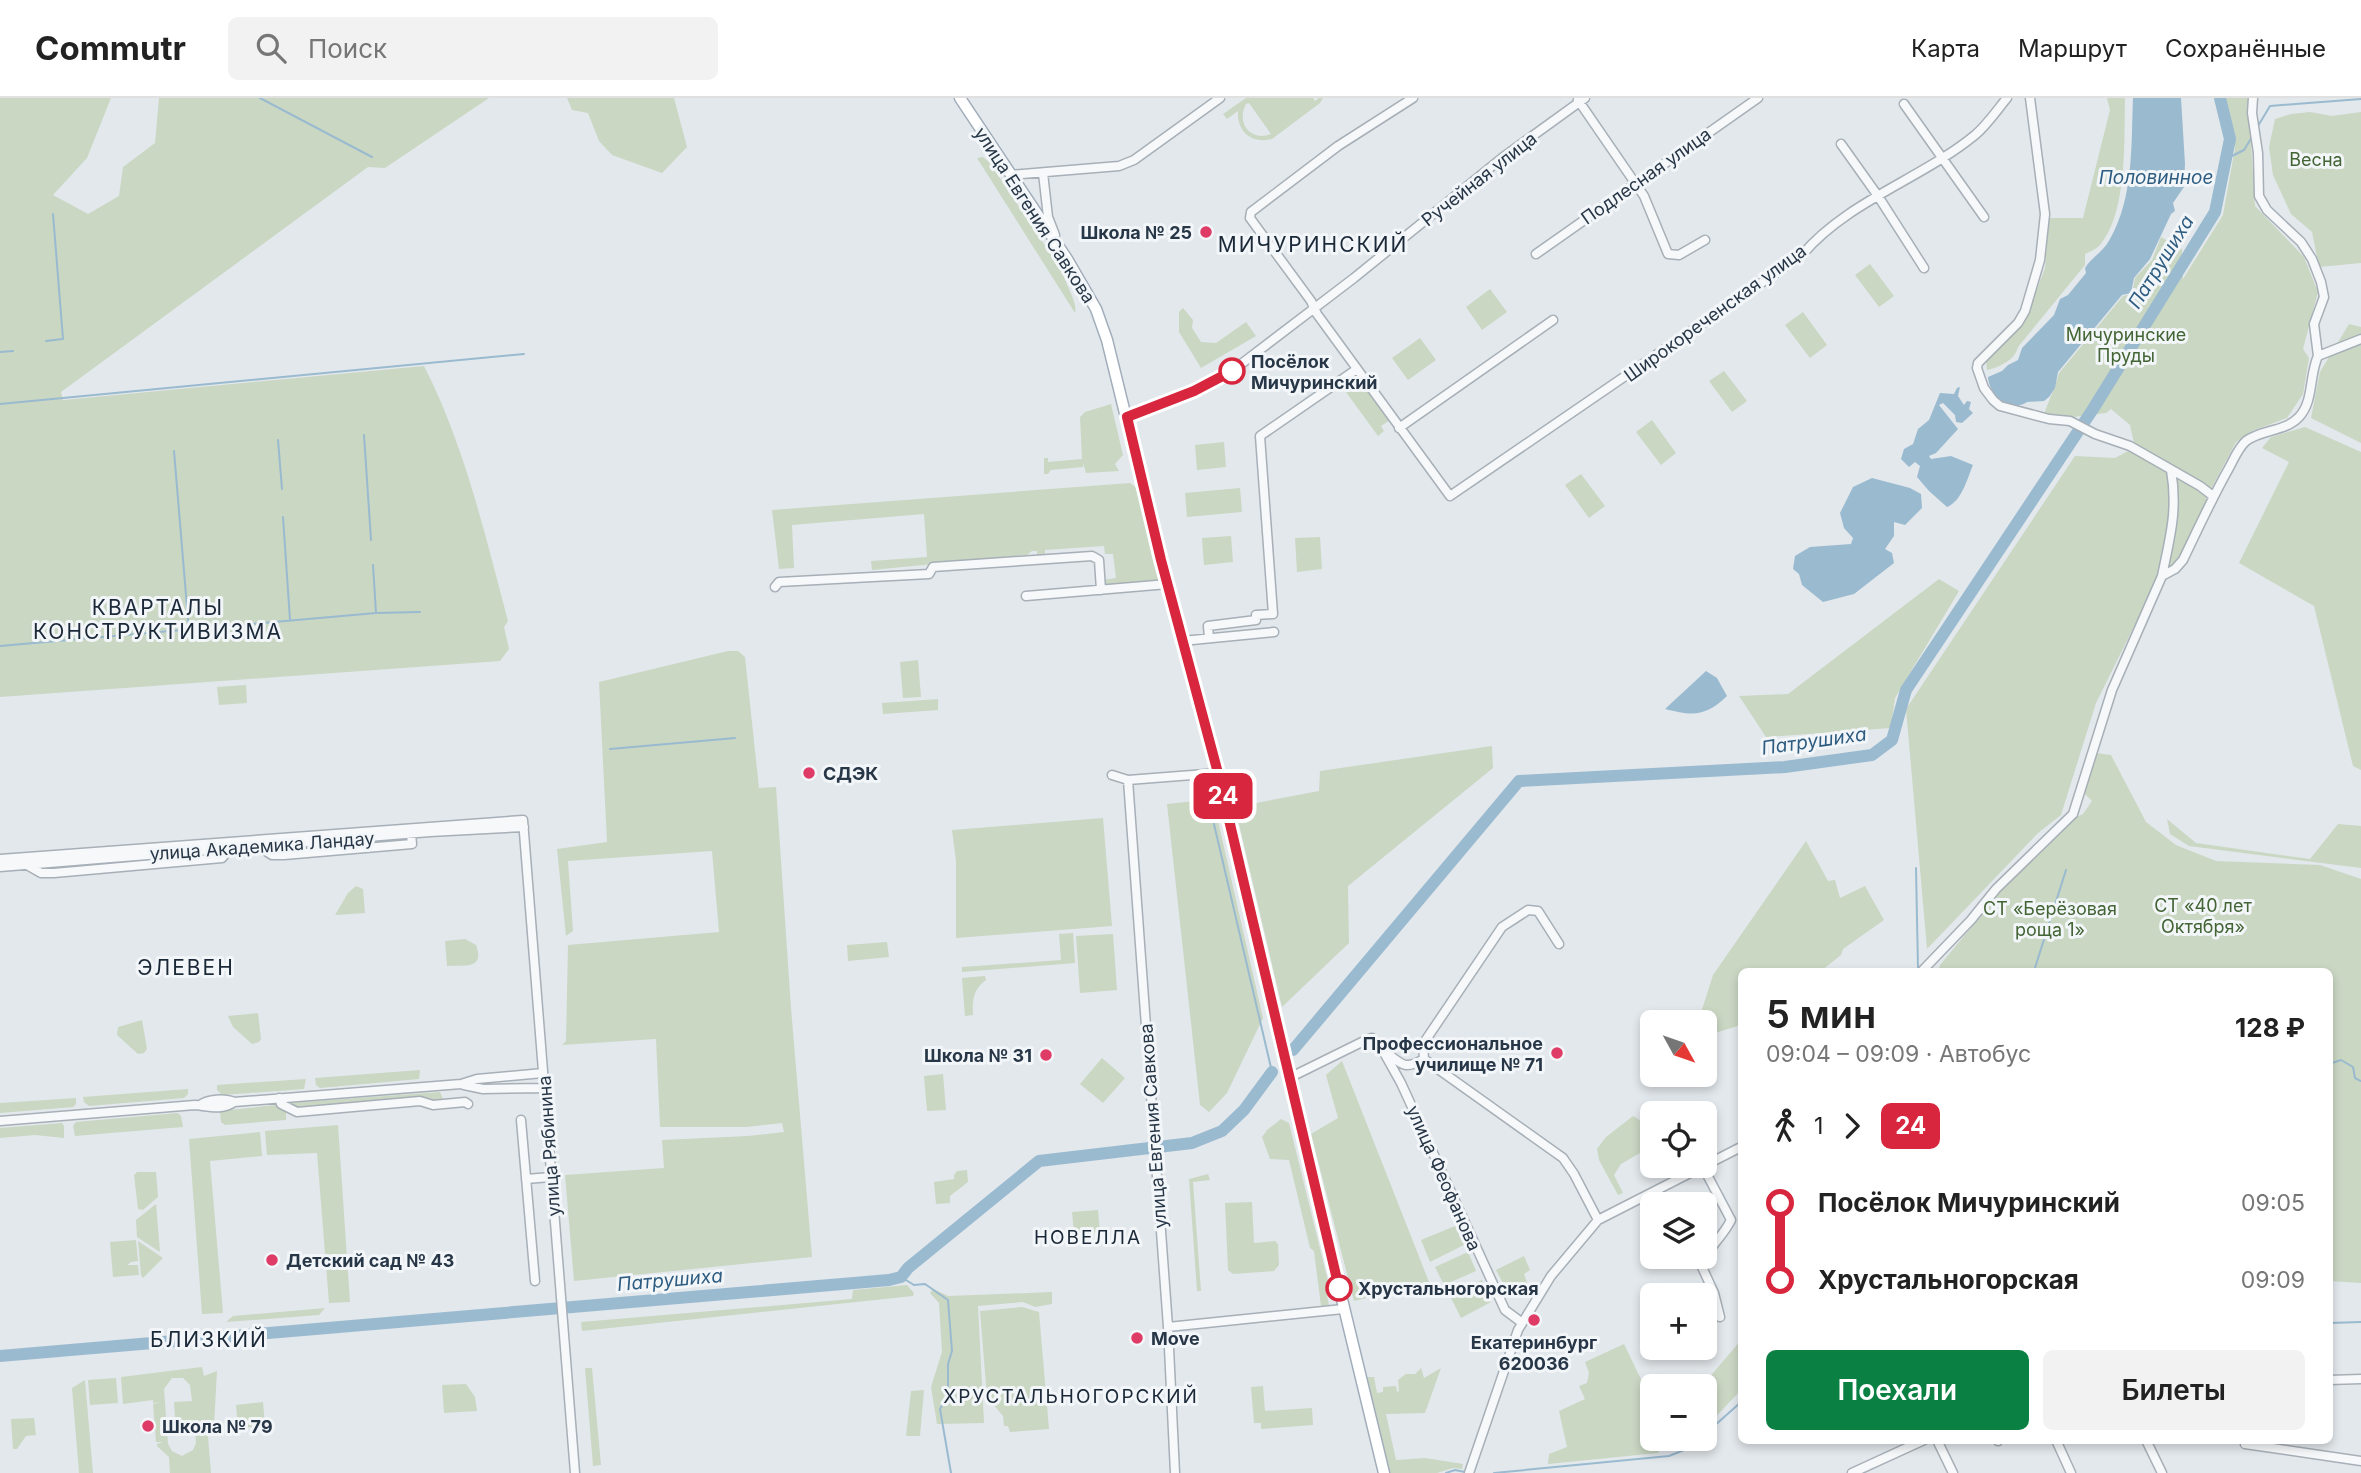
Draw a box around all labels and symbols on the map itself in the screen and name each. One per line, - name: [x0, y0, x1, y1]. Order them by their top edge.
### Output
- street label: улица Евгения Савкова: [970, 123, 1100, 307]
- street label: Подлесная улица: [1577, 123, 1715, 229]
- street label: Ручейная улица: [1417, 128, 1541, 230]
- park label: Весна: [2289, 149, 2343, 170]
- water label: Половинное: [2099, 166, 2213, 189]
- water label: Патрушиха: [2123, 211, 2199, 313]
- place label: Школа № 25: [1081, 222, 1192, 243]
- marker: Школа № 25: [1198, 224, 1214, 240]
- district label: МИЧУРИНСКИЙ: [1218, 231, 1408, 257]
- street label: Широкореченская улица: [1620, 240, 1810, 386]
- park label: Мичуринские Пруды: [2066, 324, 2186, 366]
- place label: Посёлок Мичуринский: [1251, 351, 1378, 393]
- marker: Посёлок Мичуринский: [1219, 358, 1245, 384]
- district label: КВАРТАЛЫ КОНСТРУКТИВИЗМА: [33, 595, 283, 644]
- water label: Патрушиха: [1760, 722, 1868, 760]
- place label: СДЭК: [823, 763, 878, 784]
- marker: СДЭК: [801, 765, 817, 781]
- line badge: 24: [1192, 773, 1254, 819]
- street label: улица Академика Ландау: [149, 828, 375, 864]
- park label: СТ «40 лет Октября»: [2154, 895, 2252, 937]
- park label: СТ «Берёзовая роща 1»: [1983, 898, 2117, 940]
- district label: ЭЛЕВЕН: [137, 955, 235, 980]
- north arrow: [1640, 1010, 1717, 1087]
- street label: улица Евгения Савкова: [1135, 1023, 1171, 1229]
- place label: Профессиональное училище № 71: [1363, 1033, 1543, 1075]
- place label: Школа № 31: [924, 1045, 1032, 1066]
- marker: Профессиональное училище № 71: [1549, 1045, 1565, 1061]
- marker: Школа № 31: [1038, 1047, 1054, 1063]
- street label: улица Рябинина: [534, 1075, 564, 1217]
- street label: улица Феофанова: [1403, 1102, 1485, 1254]
- district label: НОВЕЛЛА: [1034, 1226, 1142, 1249]
- place label: Детский сад № 43: [286, 1250, 454, 1271]
- marker: Детский сад № 43: [264, 1252, 280, 1268]
- water label: Патрушиха: [616, 1264, 724, 1296]
- marker: Хрустальногорская: [1326, 1275, 1352, 1301]
- place label: Хрустальногорская: [1358, 1278, 1539, 1299]
- marker: Екатеринбург 620036: [1526, 1312, 1542, 1328]
- district label: БЛИЗКИЙ: [150, 1326, 268, 1352]
- place label: Move: [1151, 1328, 1200, 1349]
- marker: Move: [1129, 1330, 1145, 1346]
- place label: Екатеринбург 620036: [1471, 1332, 1597, 1374]
- district label: ХРУСТАЛЬНОГОРСКИЙ: [943, 1384, 1199, 1408]
- place label: Школа № 79: [162, 1416, 273, 1437]
- marker: Школа № 79: [140, 1418, 156, 1434]

